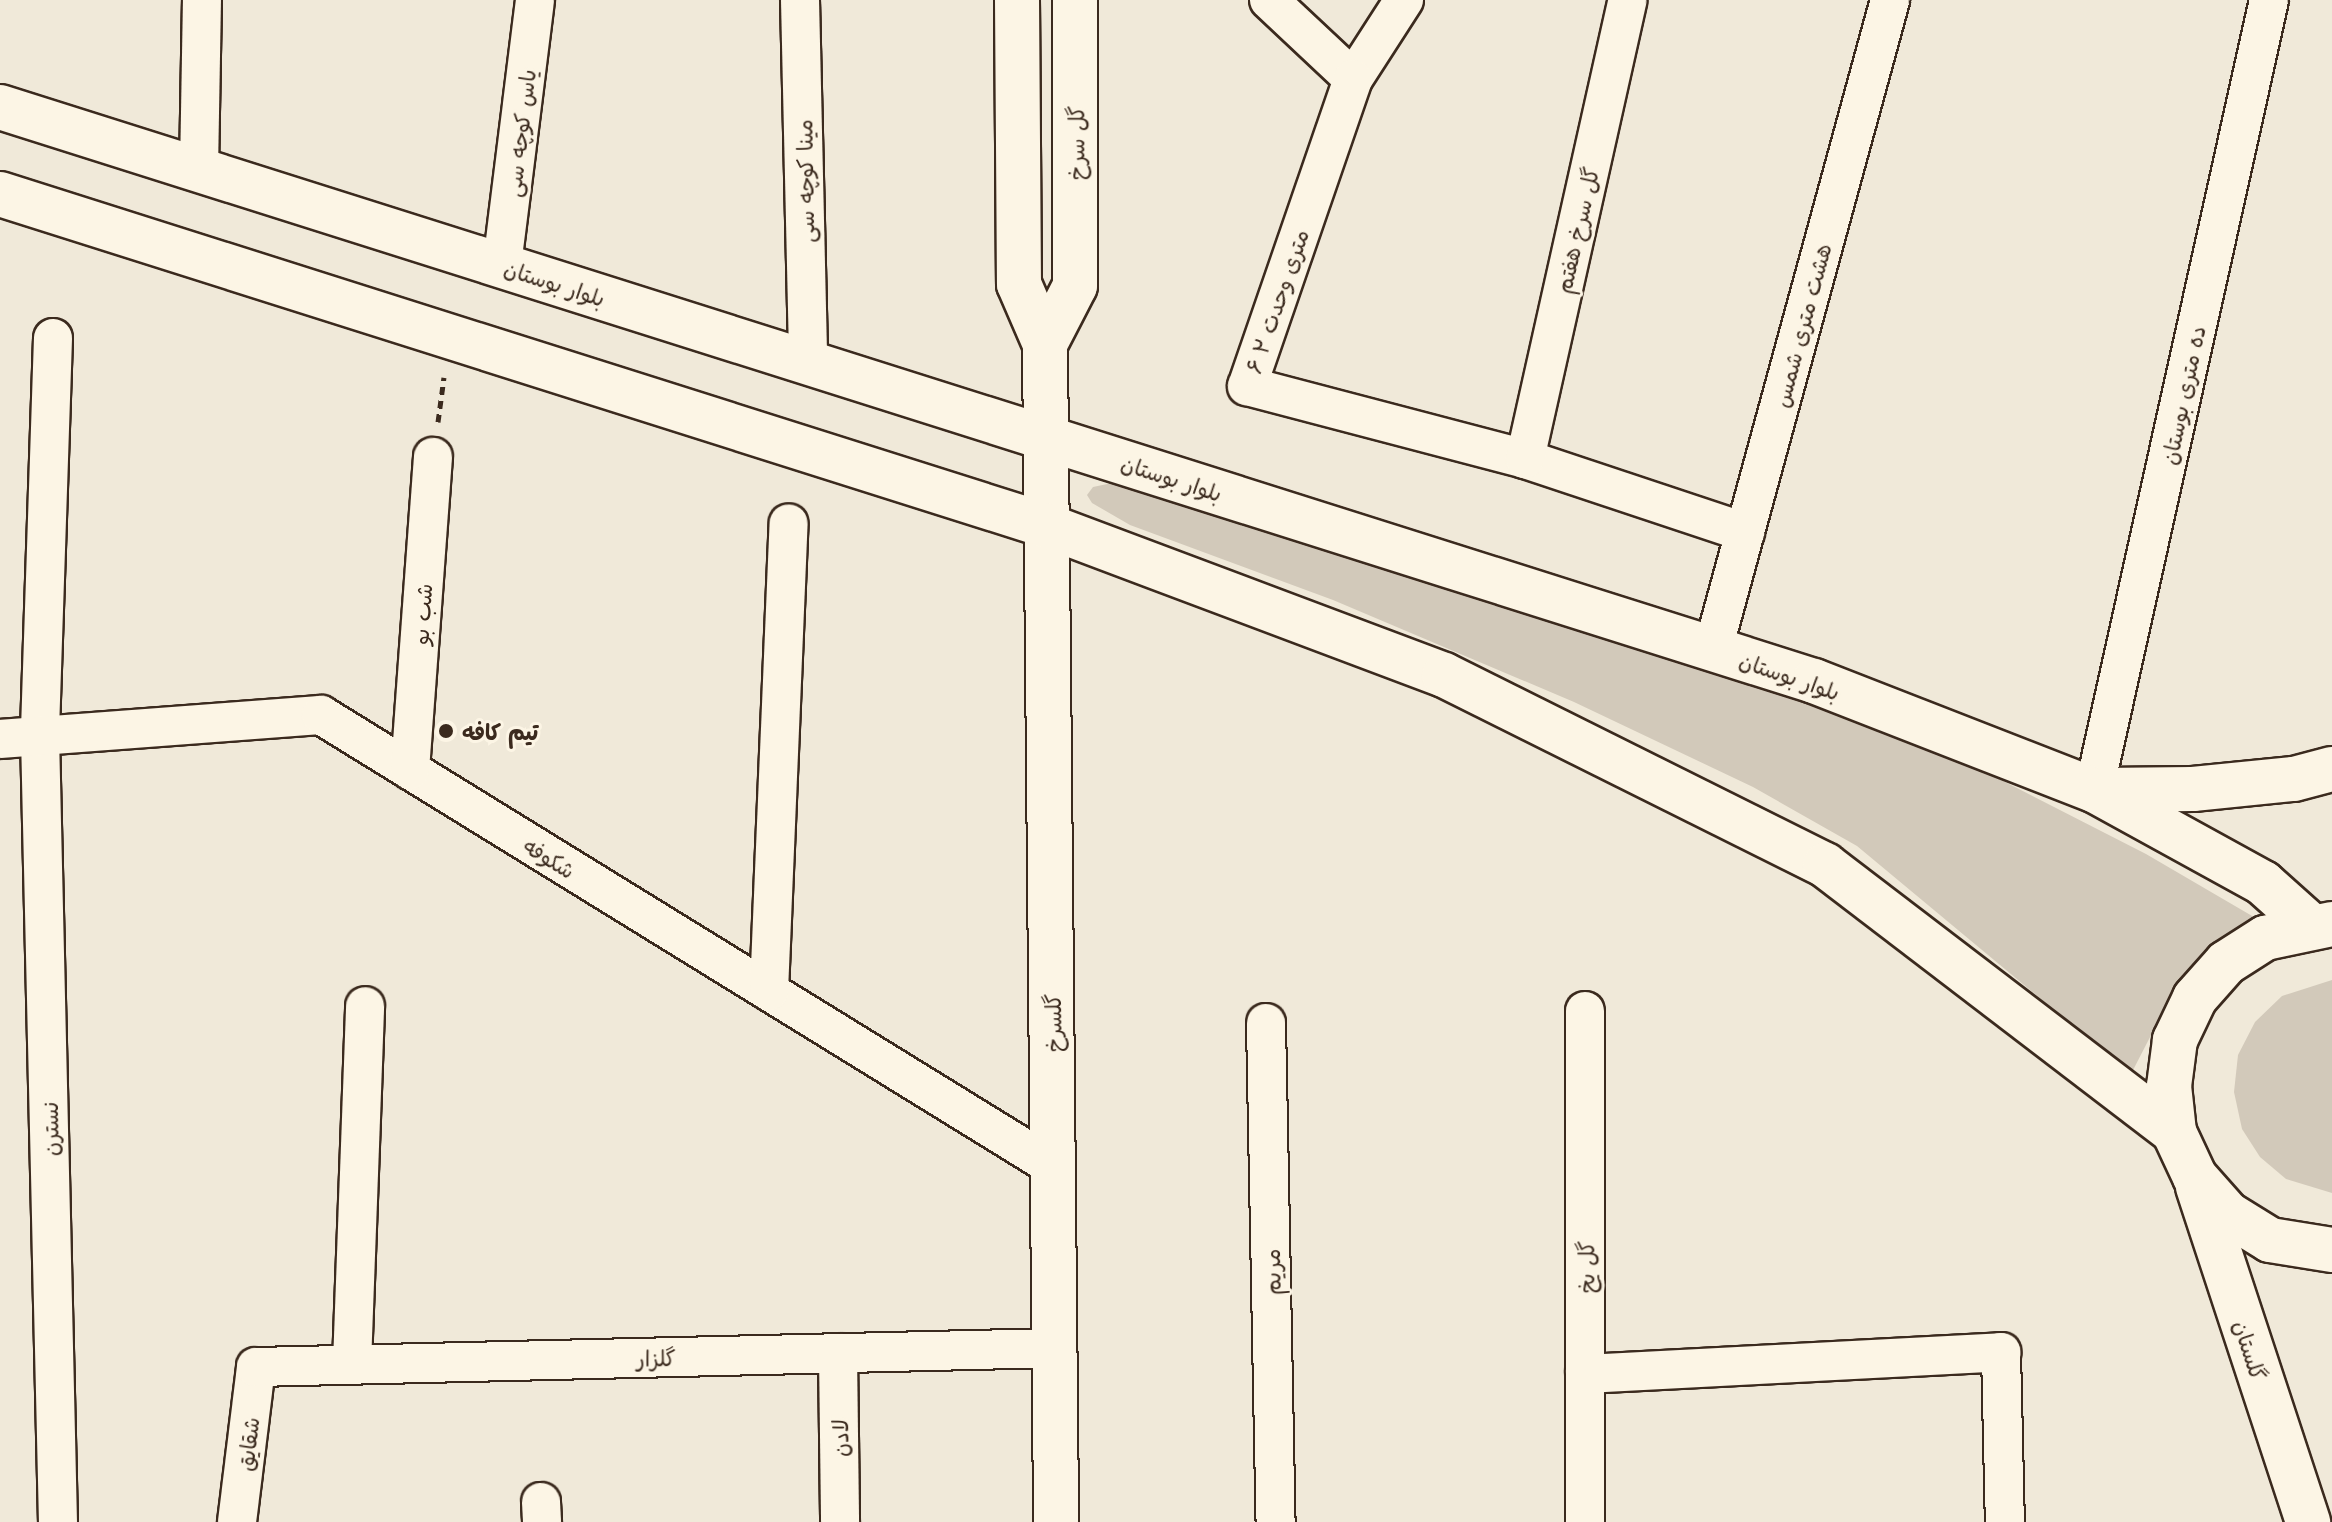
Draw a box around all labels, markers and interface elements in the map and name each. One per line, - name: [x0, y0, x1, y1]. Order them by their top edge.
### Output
- street label: یاس کوچه سی: [498, 68, 540, 198]
- street label: گل سرخ: [1062, 106, 1088, 180]
- street label: مینا کوچه سی: [790, 119, 818, 243]
- street label: گل سرخ هفتم: [1549, 164, 1603, 296]
- street label: ۶ متری وحدت ۲: [1239, 225, 1313, 377]
- street label: هشت متری شمس: [1766, 240, 1836, 410]
- street label: بلوار بوستان: [501, 253, 609, 311]
- street label: ده متری بوستان: [2154, 323, 2210, 467]
- street label: بلوار بوستان: [1118, 448, 1226, 506]
- street label: شب بو: [406, 582, 436, 646]
- street label: بلوار بوستان: [1736, 646, 1844, 704]
- place label: تیم کافه: [462, 718, 538, 744]
- marker: تیم کافه: [437, 722, 455, 740]
- street label: شکوفه: [519, 831, 581, 883]
- street label: گلسرخ: [1038, 994, 1066, 1052]
- street label: نسترن: [35, 1101, 63, 1157]
- street label: گل یخ: [1572, 1241, 1598, 1293]
- street label: مریم: [1257, 1248, 1285, 1296]
- street label: گلستان: [2229, 1317, 2273, 1383]
- street label: گلزار: [636, 1343, 676, 1371]
- street label: شقایق: [231, 1416, 263, 1472]
- street label: لادن: [825, 1419, 853, 1457]

